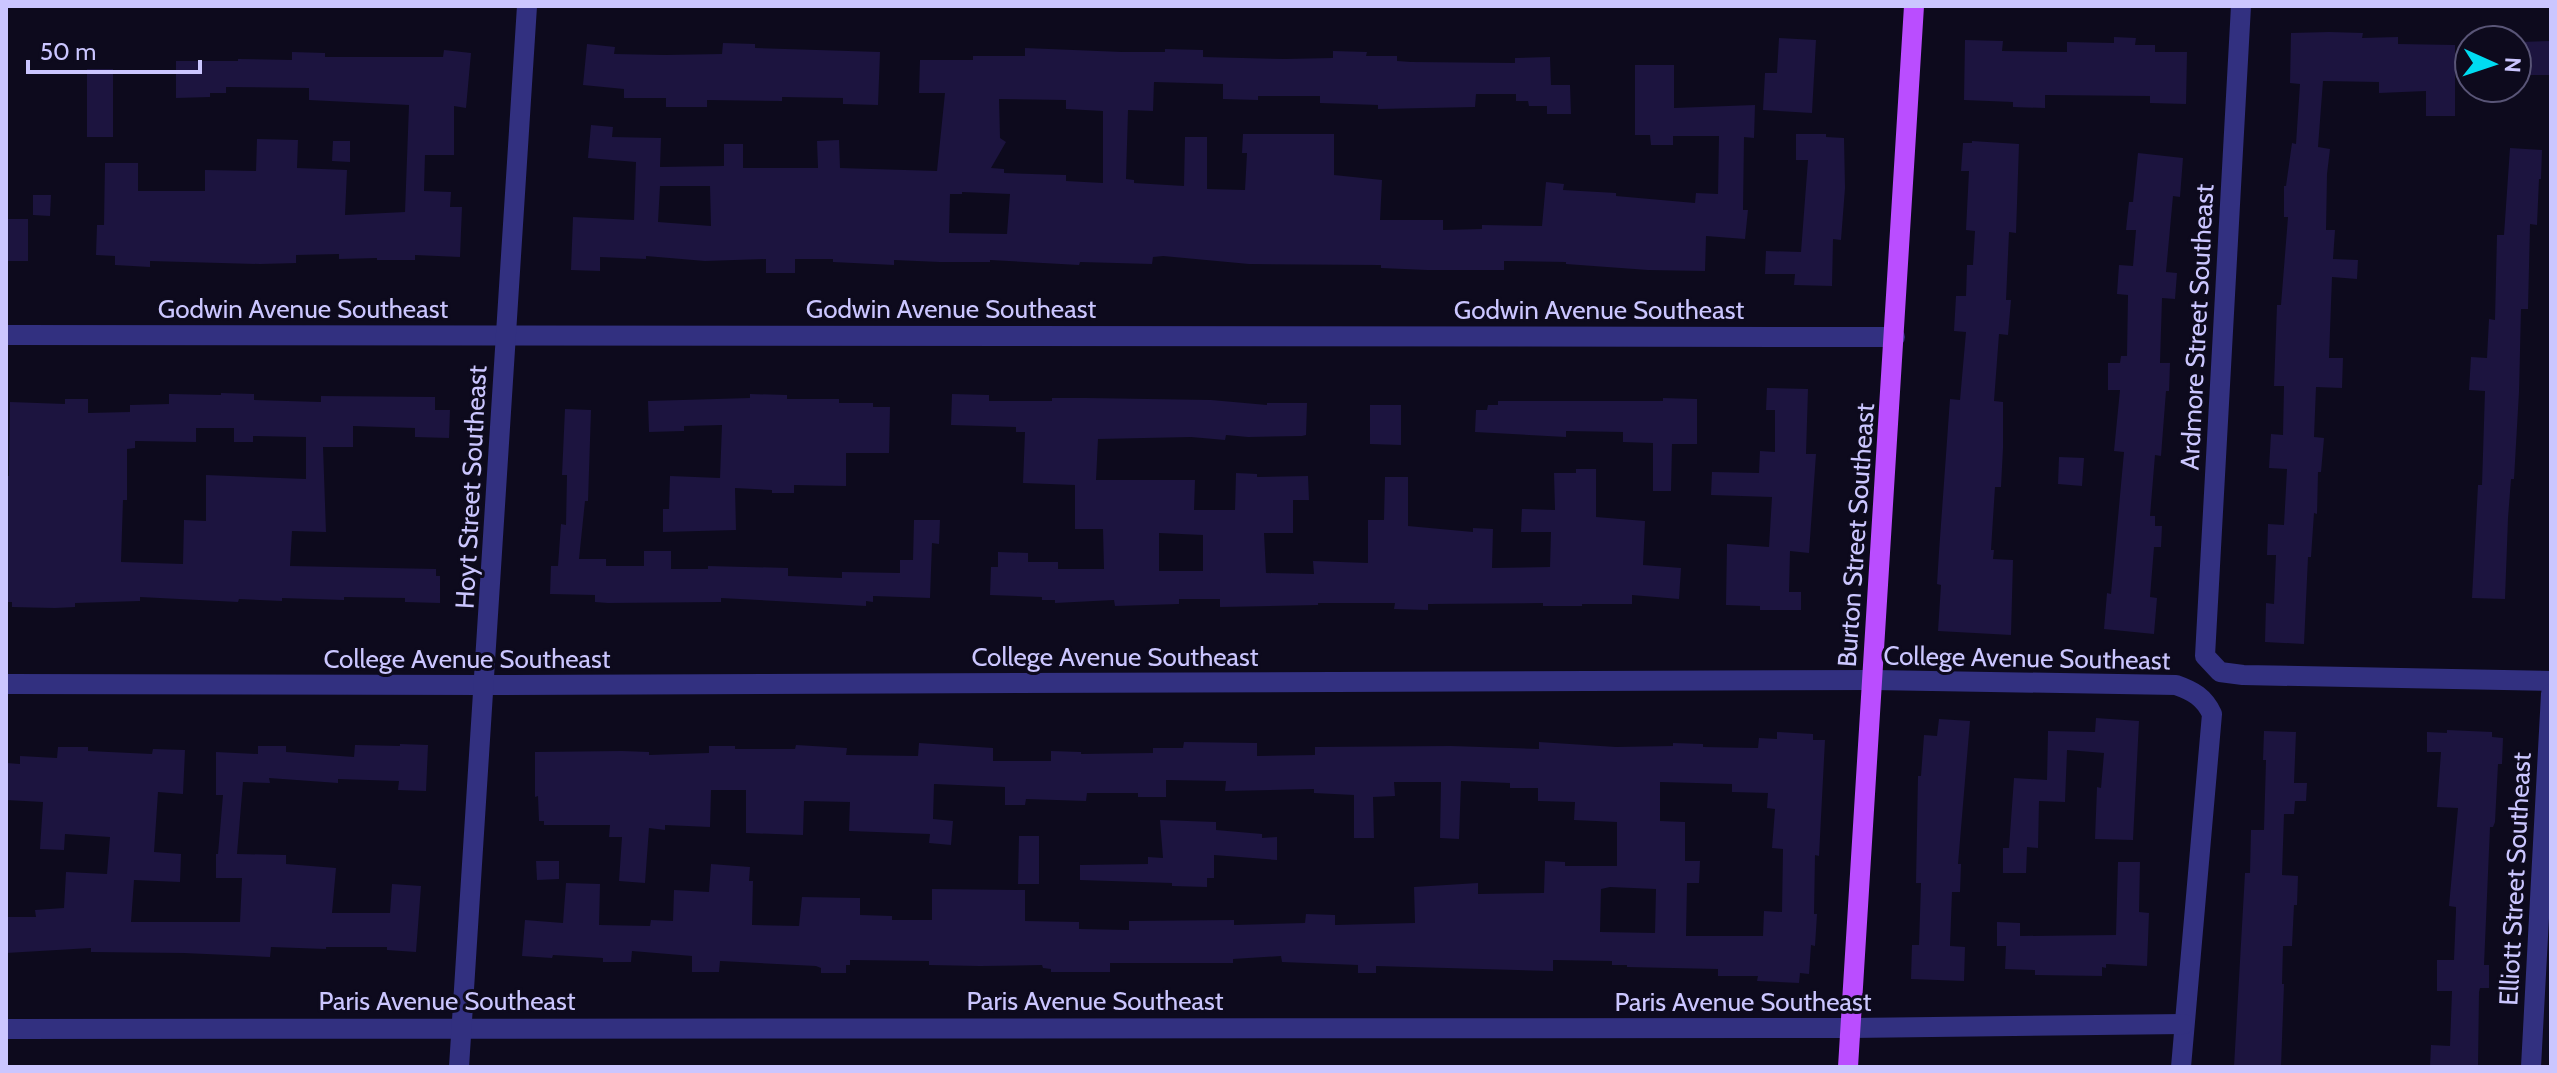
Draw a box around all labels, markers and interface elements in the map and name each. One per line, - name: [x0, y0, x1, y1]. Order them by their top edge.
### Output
- scale bar: [28, 24, 200, 74]
- north arrow: [2453, 24, 2533, 104]
- text: 50 m: [40, 37, 96, 66]
- text: N: [2499, 57, 2526, 73]
- street label: Ardmore Street Southeast: [2174, 183, 2220, 471]
- street label: Godwin Avenue Southeast: [158, 293, 448, 325]
- street label: Godwin Avenue Southeast: [806, 293, 1096, 325]
- street label: Godwin Avenue Southeast: [1454, 294, 1744, 326]
- street label: Hoyt Street Southeast: [449, 364, 493, 610]
- street label: Burton Street Southeast: [1831, 402, 1881, 668]
- street label: College Avenue Southeast: [1883, 639, 2171, 677]
- street label: College Avenue Southeast: [971, 641, 1259, 673]
- street label: College Avenue Southeast: [323, 643, 611, 675]
- street label: Elliott Street Southeast: [2492, 751, 2538, 1006]
- street label: Paris Avenue Southeast: [319, 985, 576, 1017]
- street label: Paris Avenue Southeast: [967, 985, 1224, 1017]
- street label: Paris Avenue Southeast: [1615, 986, 1872, 1018]

